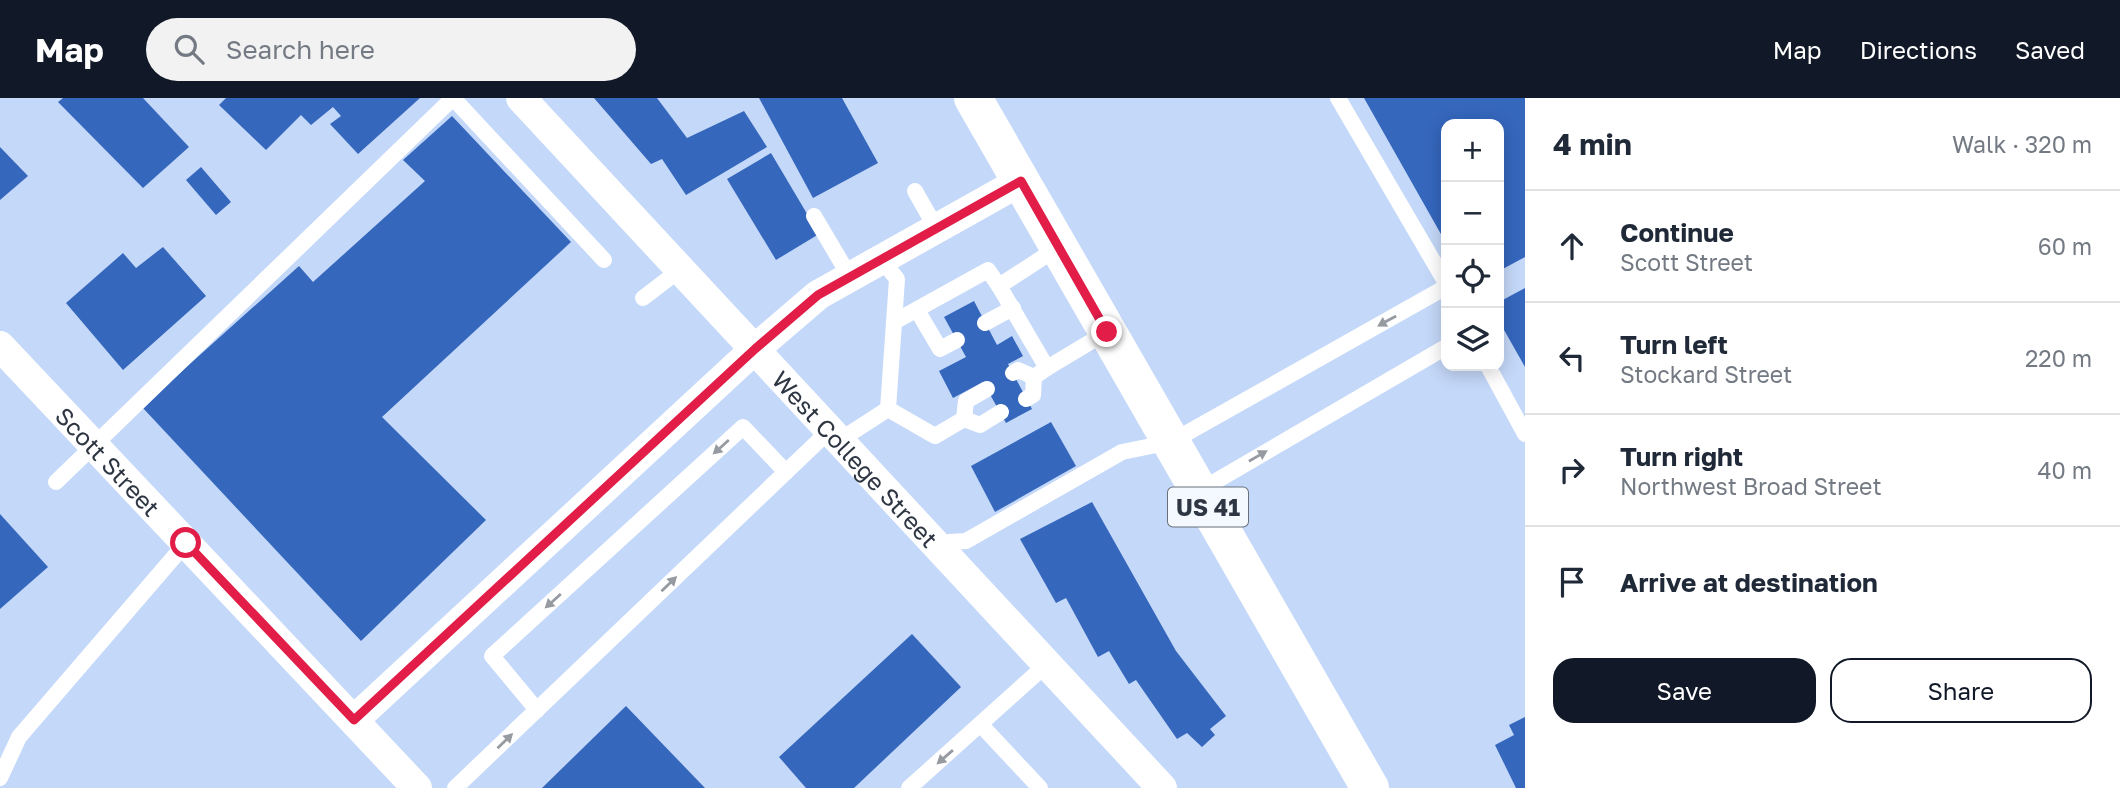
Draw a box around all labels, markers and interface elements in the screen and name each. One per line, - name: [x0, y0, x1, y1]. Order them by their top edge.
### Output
- search box: [146, 18, 636, 81]
- text: Map: [35, 30, 104, 69]
- icon: search: [170, 30, 208, 68]
- text: Search here: [226, 34, 375, 65]
- text: Map: [1773, 35, 1822, 64]
- text: Directions: [1860, 35, 1977, 64]
- text: Saved: [2015, 35, 2085, 64]
- map controls: [1441, 119, 1504, 371]
- button: +: [1441, 119, 1504, 182]
- text: 4 min: [1553, 126, 1632, 162]
- text: Walk · 320 m: [1952, 130, 2092, 158]
- button: −: [1441, 182, 1504, 245]
- text: Continue: [1620, 217, 1734, 248]
- icon: ahead: [1553, 227, 1591, 265]
- text: 60 m: [2038, 232, 2092, 260]
- button: locate: [1441, 245, 1504, 308]
- text: Scott Street: [1620, 248, 1753, 276]
- button: layers: [1441, 308, 1504, 371]
- one-way arrow: [1377, 315, 1396, 327]
- route end: [1091, 316, 1122, 347]
- text: Turn left: [1620, 329, 1728, 360]
- icon: left: [1553, 339, 1591, 377]
- text: 220 m: [2025, 344, 2092, 372]
- text: Stockard Street: [1620, 360, 1792, 388]
- street label: West College Street: [767, 364, 945, 553]
- street label: Scott Street: [50, 400, 167, 521]
- one-way arrow: [712, 439, 729, 454]
- text: Turn right: [1620, 441, 1743, 472]
- one-way arrow: [1248, 451, 1268, 463]
- icon: right: [1553, 451, 1591, 489]
- text: 40 m: [2038, 456, 2092, 484]
- text: Northwest Broad Street: [1620, 472, 1882, 500]
- road number: US 41: [1168, 488, 1248, 526]
- route start: [170, 527, 201, 558]
- icon: arrive: [1553, 563, 1591, 601]
- text: Arrive at destination: [1620, 567, 1878, 598]
- one-way arrow: [660, 576, 677, 592]
- one-way arrow: [544, 592, 561, 608]
- button: Save: [1553, 658, 1816, 723]
- button: Share: [1830, 658, 2092, 723]
- one-way arrow: [496, 732, 513, 749]
- one-way arrow: [936, 749, 954, 765]

